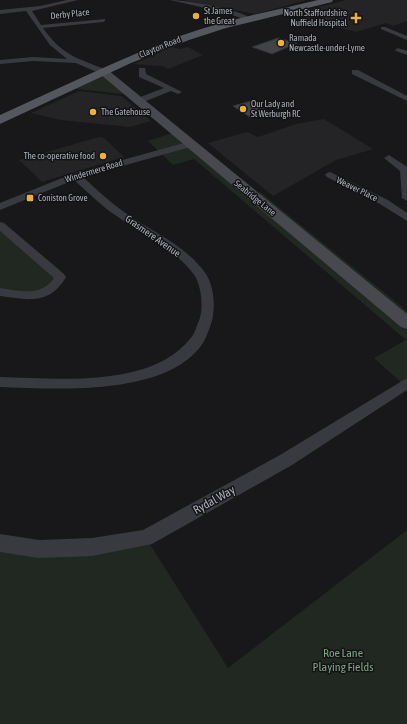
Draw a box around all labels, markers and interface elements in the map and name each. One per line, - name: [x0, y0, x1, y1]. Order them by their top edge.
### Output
- place label: St James the Great: [204, 6, 235, 26]
- street label: Derby Place: [50, 7, 90, 21]
- place label: North Staffordshire Nuffield Hospital: [284, 8, 348, 28]
- marker: St James the Great: [191, 11, 201, 21]
- marker: North Staffordshire Nuffield Hospital: [350, 12, 362, 24]
- place label: Ramada Newcastle-under-Lyme: [289, 33, 365, 53]
- street label: Clayton Road: [138, 34, 182, 60]
- marker: Ramada Newcastle-under-Lyme: [276, 38, 286, 48]
- place label: Our Lady and St Werburgh RC: [251, 99, 301, 119]
- marker: Our Lady and St Werburgh RC: [238, 104, 248, 114]
- marker: The Gatehouse: [88, 107, 98, 117]
- place label: The Gatehouse: [101, 107, 150, 117]
- place label: The co-operative food: [24, 151, 95, 161]
- marker: The co-operative food: [98, 151, 108, 161]
- street label: Windermere Road: [64, 157, 124, 185]
- street label: Weaver Place: [335, 175, 379, 203]
- street label: Seabridge Lane: [232, 178, 278, 218]
- marker: Coniston Grove: [25, 193, 35, 203]
- place label: Coniston Grove: [38, 193, 88, 203]
- street label: Grasmere Avenue: [123, 213, 183, 259]
- street label: Rydal Way: [191, 483, 237, 517]
- park label: Roe Lane Playing Fields: [313, 646, 374, 674]

